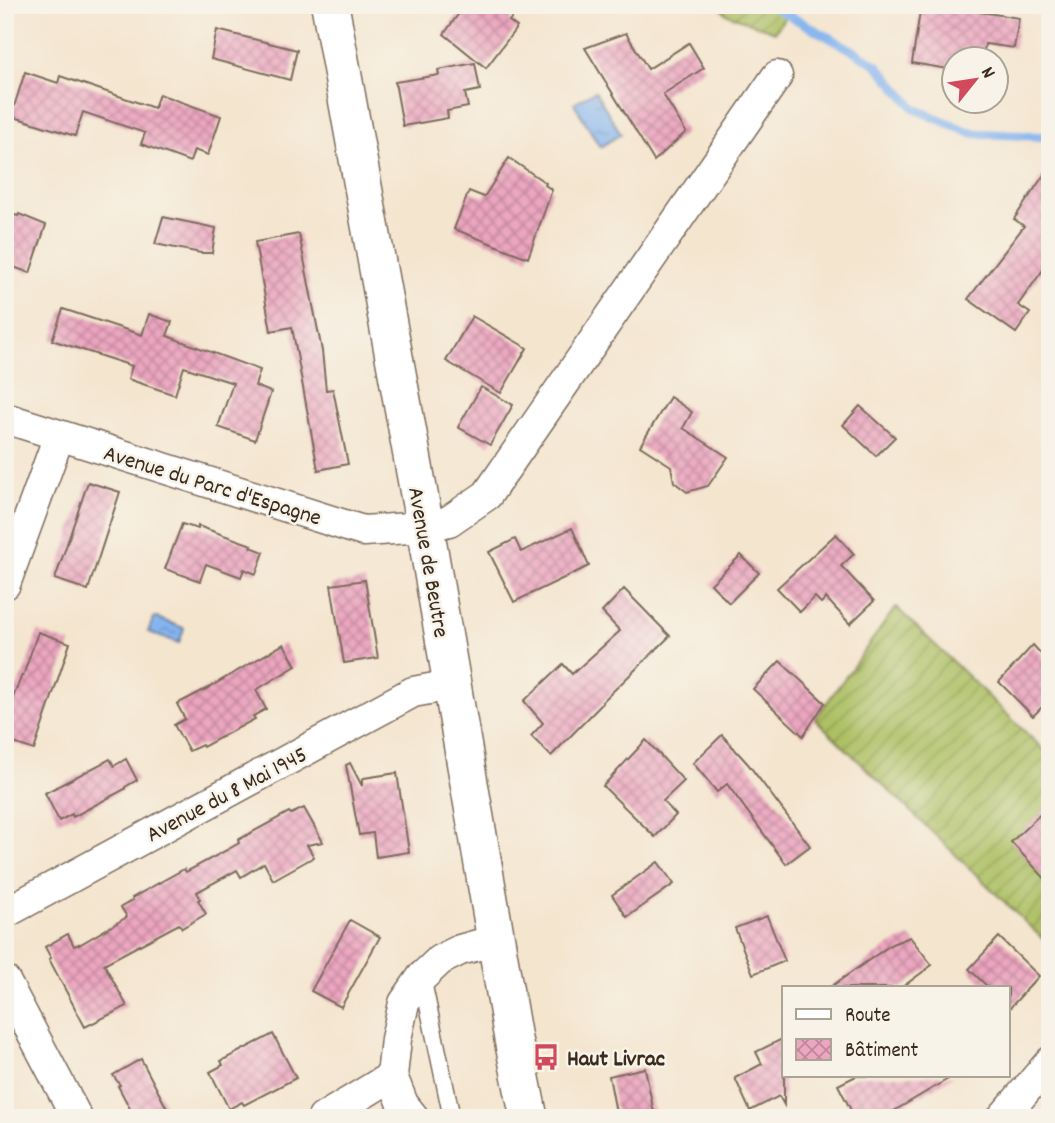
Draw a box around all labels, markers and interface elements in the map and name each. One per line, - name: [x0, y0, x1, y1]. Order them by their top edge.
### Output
- north arrow: [940, 46, 1010, 116]
- text: N: [973, 62, 1001, 84]
- street label: Avenue du Parc d'Espagne: [99, 439, 325, 536]
- street label: Avenue de Beutre: [397, 485, 456, 641]
- street label: Avenue du 8 Mai 1945: [141, 740, 314, 852]
- legend: [782, 986, 1010, 1078]
- text: Route: [845, 1002, 891, 1032]
- text: Bâtiment: [845, 1037, 918, 1067]
- bus stop icon: Haut Livrac: [531, 1042, 561, 1072]
- place label: Haut Livrac: [567, 1044, 665, 1077]

